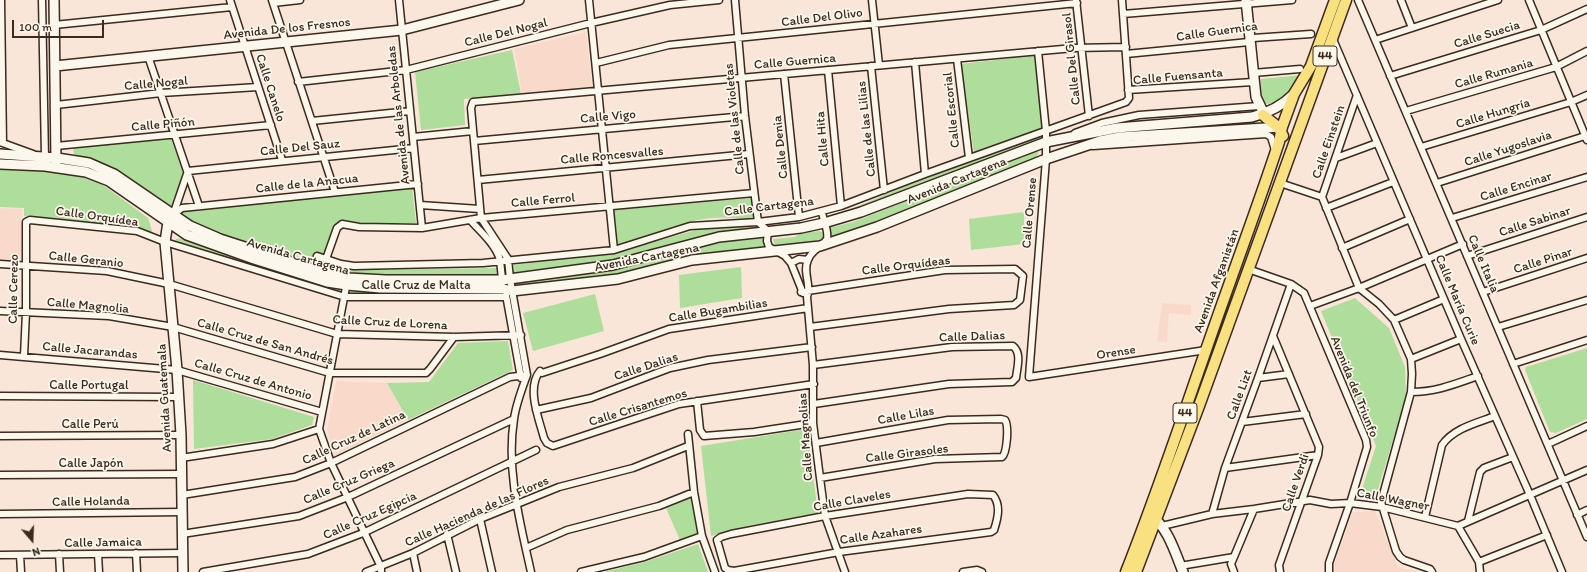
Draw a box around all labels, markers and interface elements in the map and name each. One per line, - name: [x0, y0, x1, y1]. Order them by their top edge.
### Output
- street label: Calle Del Olivo: [780, 5, 864, 31]
- scale bar: [14, 12, 106, 38]
- street label: Calle Del Girasol: [1059, 12, 1085, 106]
- street label: Avenida De los Fresnos: [223, 15, 351, 43]
- street label: Calle Del Nogal: [463, 15, 549, 51]
- street label: Calle Suecia: [1452, 18, 1522, 52]
- street label: Calle Guernica: [1175, 19, 1259, 45]
- text: 100 m: [19, 20, 52, 34]
- street label: Avenida de las Arboledas: [384, 45, 414, 185]
- road number: 44: [1313, 46, 1337, 66]
- street label: Calle Guernica: [753, 51, 837, 73]
- street label: Calle Canelo: [252, 52, 288, 124]
- street label: Calle Rumania: [1453, 55, 1535, 93]
- street label: Calle de las Violetas: [721, 62, 749, 176]
- street label: Calle Fuensanta: [1132, 65, 1224, 89]
- street label: Calle Escorial: [940, 71, 964, 149]
- street label: Calle Nogal: [124, 73, 188, 95]
- street label: Calle de las Lilias: [854, 80, 880, 178]
- street label: Calle Hungría: [1454, 95, 1532, 133]
- street label: Calle Einstein: [1309, 103, 1349, 181]
- street label: Calle Vigo: [580, 107, 636, 127]
- street label: Calle Hita: [813, 111, 833, 167]
- street label: Calle Piñón: [131, 114, 195, 136]
- street label: Calle Denia: [770, 114, 792, 180]
- street label: Calle Yugoslavia: [1462, 128, 1554, 170]
- street label: Calle Del Sauz: [259, 136, 341, 160]
- street label: Calle Roncesvalles: [560, 144, 664, 168]
- street label: Avenida Cartagena: [905, 154, 1009, 208]
- street label: Calle Encinar: [1478, 169, 1554, 205]
- street label: Calle de la Anacua: [255, 171, 359, 197]
- street label: Calle Orense: [1019, 177, 1041, 249]
- street label: Calle Ferrol: [510, 190, 576, 212]
- street label: Calle Cartagena: [723, 194, 815, 220]
- street label: Calle Orquídea: [55, 203, 139, 231]
- street label: Calle Sabinar: [1497, 203, 1573, 241]
- street label: Avenida Afganistán: [1191, 227, 1243, 335]
- street label: Calle Italia: [1464, 232, 1502, 296]
- street label: Avenida Cartagena: [245, 235, 351, 279]
- street label: Avenida Cartagena: [594, 240, 700, 276]
- street label: Calle Pinar: [1512, 244, 1574, 278]
- street label: Calle Geranio: [48, 248, 124, 272]
- street label: Calle Orquídeas: [861, 253, 951, 279]
- street label: Calle María Curie: [1431, 253, 1483, 347]
- street label: Calle Cerezo: [6, 254, 22, 324]
- street label: Calle Cruz de Malta: [361, 278, 471, 294]
- street label: Calle Magnolia: [46, 295, 130, 317]
- street label: Calle Bugambilias: [667, 295, 769, 327]
- street label: Calle Cruz de Lorena: [332, 312, 448, 334]
- street label: Calle Cruz de San Andrés: [195, 315, 335, 369]
- street label: Calle Dalias: [938, 328, 1006, 346]
- street label: Avenida del Triunfo: [1327, 334, 1381, 440]
- street label: Calle Jacarandas: [42, 339, 138, 363]
- street label: Orense: [1095, 342, 1137, 364]
- street label: Avenida Guatemala: [154, 343, 176, 453]
- street label: Calle Dalias: [612, 349, 680, 385]
- street label: Calle Cruz de Antonio: [192, 356, 314, 404]
- street label: Calle Lizt: [1224, 368, 1256, 422]
- street label: Calle Portugal: [49, 378, 129, 394]
- street label: Calle Crisantemos: [587, 386, 689, 430]
- street label: Calle Magnolias: [795, 392, 817, 482]
- street label: Calle Lilas: [876, 403, 936, 429]
- road number: 44: [1173, 403, 1197, 423]
- street label: Calle Cruz de Latina: [300, 407, 408, 469]
- street label: Calle Perú: [61, 417, 119, 433]
- street label: Calle Girasoles: [865, 441, 949, 467]
- street label: Calle Verdi: [1279, 452, 1313, 514]
- street label: Calle Japón: [59, 456, 123, 472]
- street label: Calle Cruz Griega: [301, 456, 397, 508]
- street label: Calle Hacienda de las Flores: [403, 473, 551, 551]
- street label: Calle Wagner: [1355, 485, 1431, 515]
- street label: Calle Claveles: [812, 487, 892, 515]
- street label: Calle Cruz Egipcia: [321, 488, 419, 544]
- street label: Calle Holanda: [52, 494, 130, 510]
- north arrow: [12, 520, 52, 560]
- street label: Calle Azahares: [839, 522, 923, 548]
- street label: Calle Jamaica: [64, 535, 142, 551]
- text: N: [30, 544, 42, 559]

